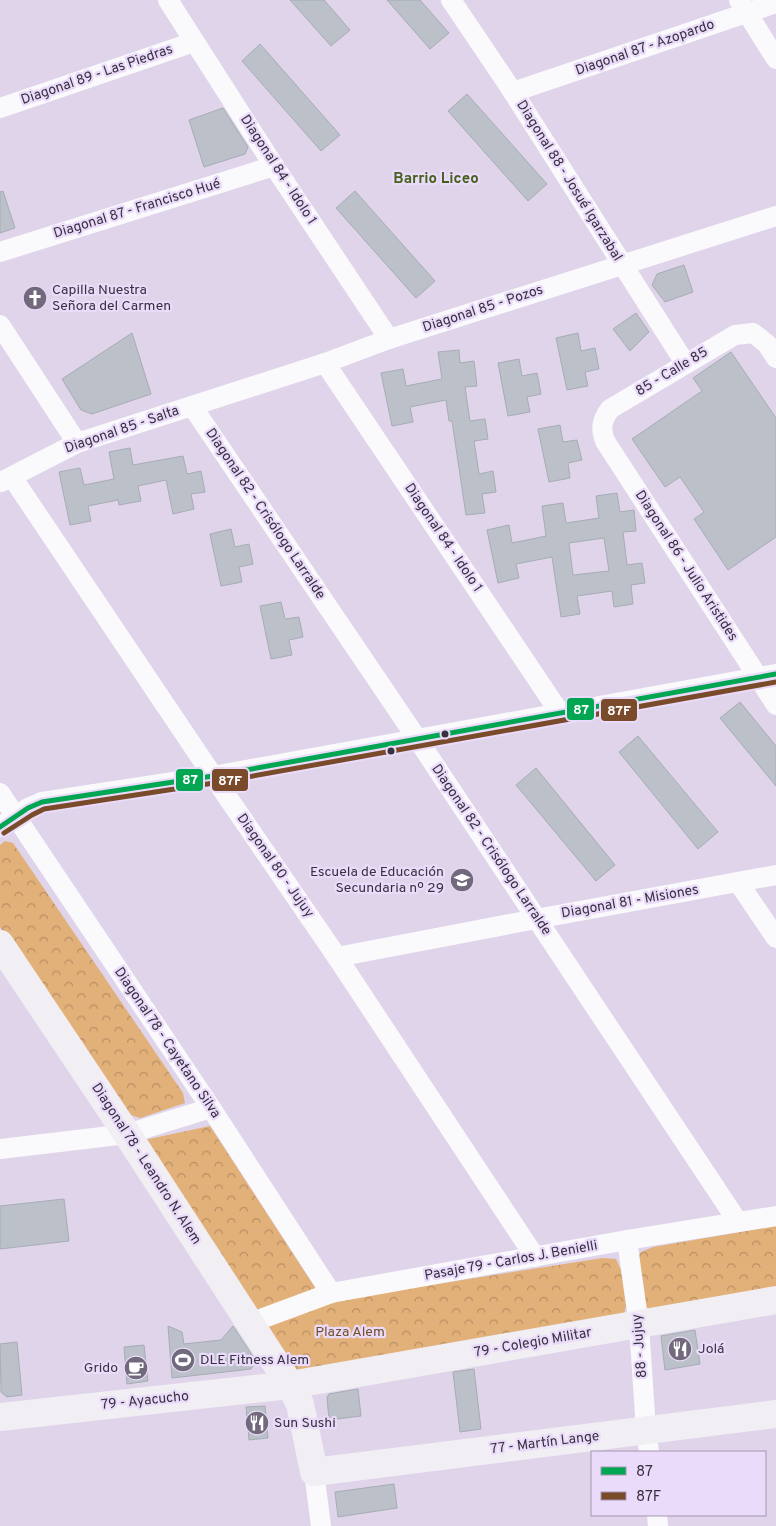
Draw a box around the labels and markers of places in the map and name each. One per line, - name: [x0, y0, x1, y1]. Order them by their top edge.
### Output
- place label: Capilla Nuestra Señora del Carmen: [52, 282, 171, 315]
- church icon: Capilla Nuestra Señora del Carmen: [22, 285, 48, 311]
- unlabelled marker: [440, 729, 450, 739]
- unlabelled marker: [386, 746, 396, 756]
- place label: Escuela de Educación Secundaria nº 29: [310, 864, 444, 897]
- school or university icon: Escuela de Educación Secundaria nº 29: [449, 867, 475, 893]
- restaurant icon: Jolá: [667, 1336, 693, 1362]
- place label: Jolá: [698, 1341, 725, 1358]
- sports icon: DLE Fitness Alem: [170, 1347, 196, 1373]
- place label: DLE Fitness Alem: [200, 1352, 309, 1369]
- cafe icon: Grido: [123, 1355, 149, 1381]
- place label: Grido: [84, 1360, 118, 1377]
- restaurant icon: Sun Sushi: [244, 1410, 270, 1436]
- place label: Sun Sushi: [274, 1415, 336, 1432]

